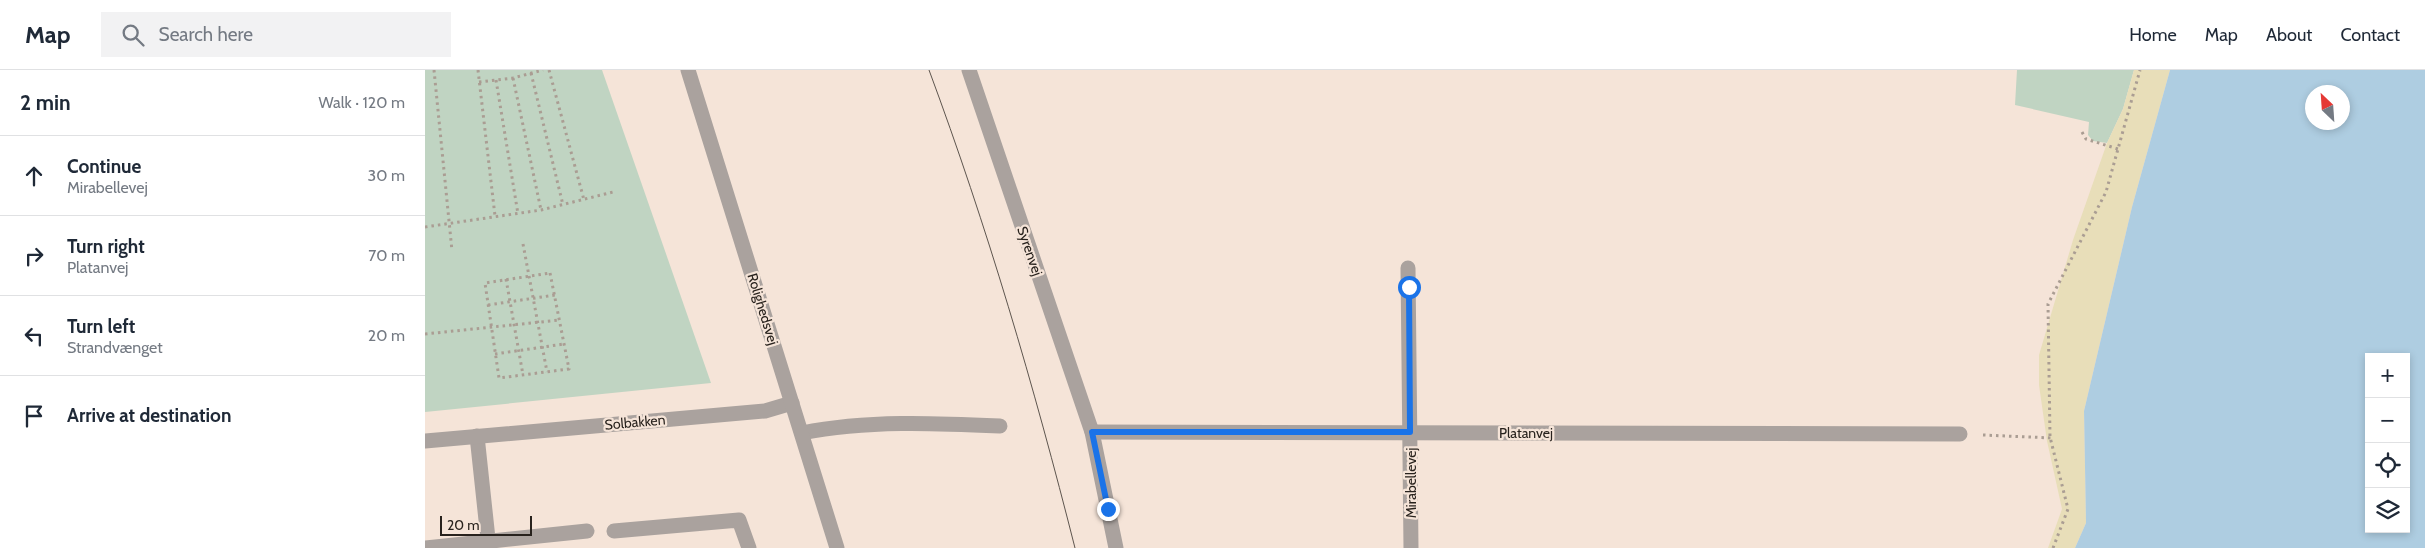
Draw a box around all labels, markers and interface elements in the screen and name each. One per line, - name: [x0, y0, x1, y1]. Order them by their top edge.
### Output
- search box: [101, 12, 451, 57]
- text: Map: [25, 20, 71, 49]
- icon: search: [119, 21, 147, 49]
- text: Search here: [159, 23, 253, 46]
- text: Home: [2129, 24, 2177, 46]
- text: Map: [2205, 24, 2238, 46]
- text: About: [2266, 24, 2312, 46]
- text: Contact: [2340, 24, 2400, 46]
- north arrow: [2305, 85, 2350, 130]
- text: 2 min: [20, 90, 71, 115]
- text: Walk · 120 m: [318, 93, 405, 112]
- text: Continue: [67, 155, 141, 178]
- icon: ahead: [20, 162, 48, 190]
- text: 30 m: [368, 166, 405, 185]
- text: Mirabellevej: [67, 178, 148, 197]
- street label: Syrenvej: [1013, 224, 1047, 278]
- text: Turn right: [67, 235, 145, 258]
- icon: right: [20, 242, 48, 270]
- text: 70 m: [368, 246, 405, 265]
- text: Platanvej: [67, 258, 129, 277]
- street label: Rolighedsvej: [744, 271, 782, 347]
- route start: [1398, 276, 1421, 299]
- text: Turn left: [67, 315, 135, 338]
- icon: left: [20, 322, 48, 350]
- text: 20 m: [368, 326, 405, 345]
- text: Strandvænget: [67, 338, 163, 357]
- map controls: [2365, 353, 2410, 533]
- button: +: [2365, 353, 2410, 398]
- button: −: [2365, 398, 2410, 443]
- icon: arrive: [20, 402, 48, 430]
- text: Arrive at destination: [67, 404, 231, 427]
- street label: Solbakken: [604, 410, 666, 434]
- street label: Platanvej: [1499, 424, 1553, 442]
- button: locate: [2365, 443, 2410, 488]
- street label: Mirabellevej: [1402, 448, 1420, 518]
- button: layers: [2365, 488, 2410, 533]
- route end: [1097, 498, 1120, 521]
- scale bar: [440, 513, 533, 536]
- text: 20 m: [447, 516, 480, 534]

